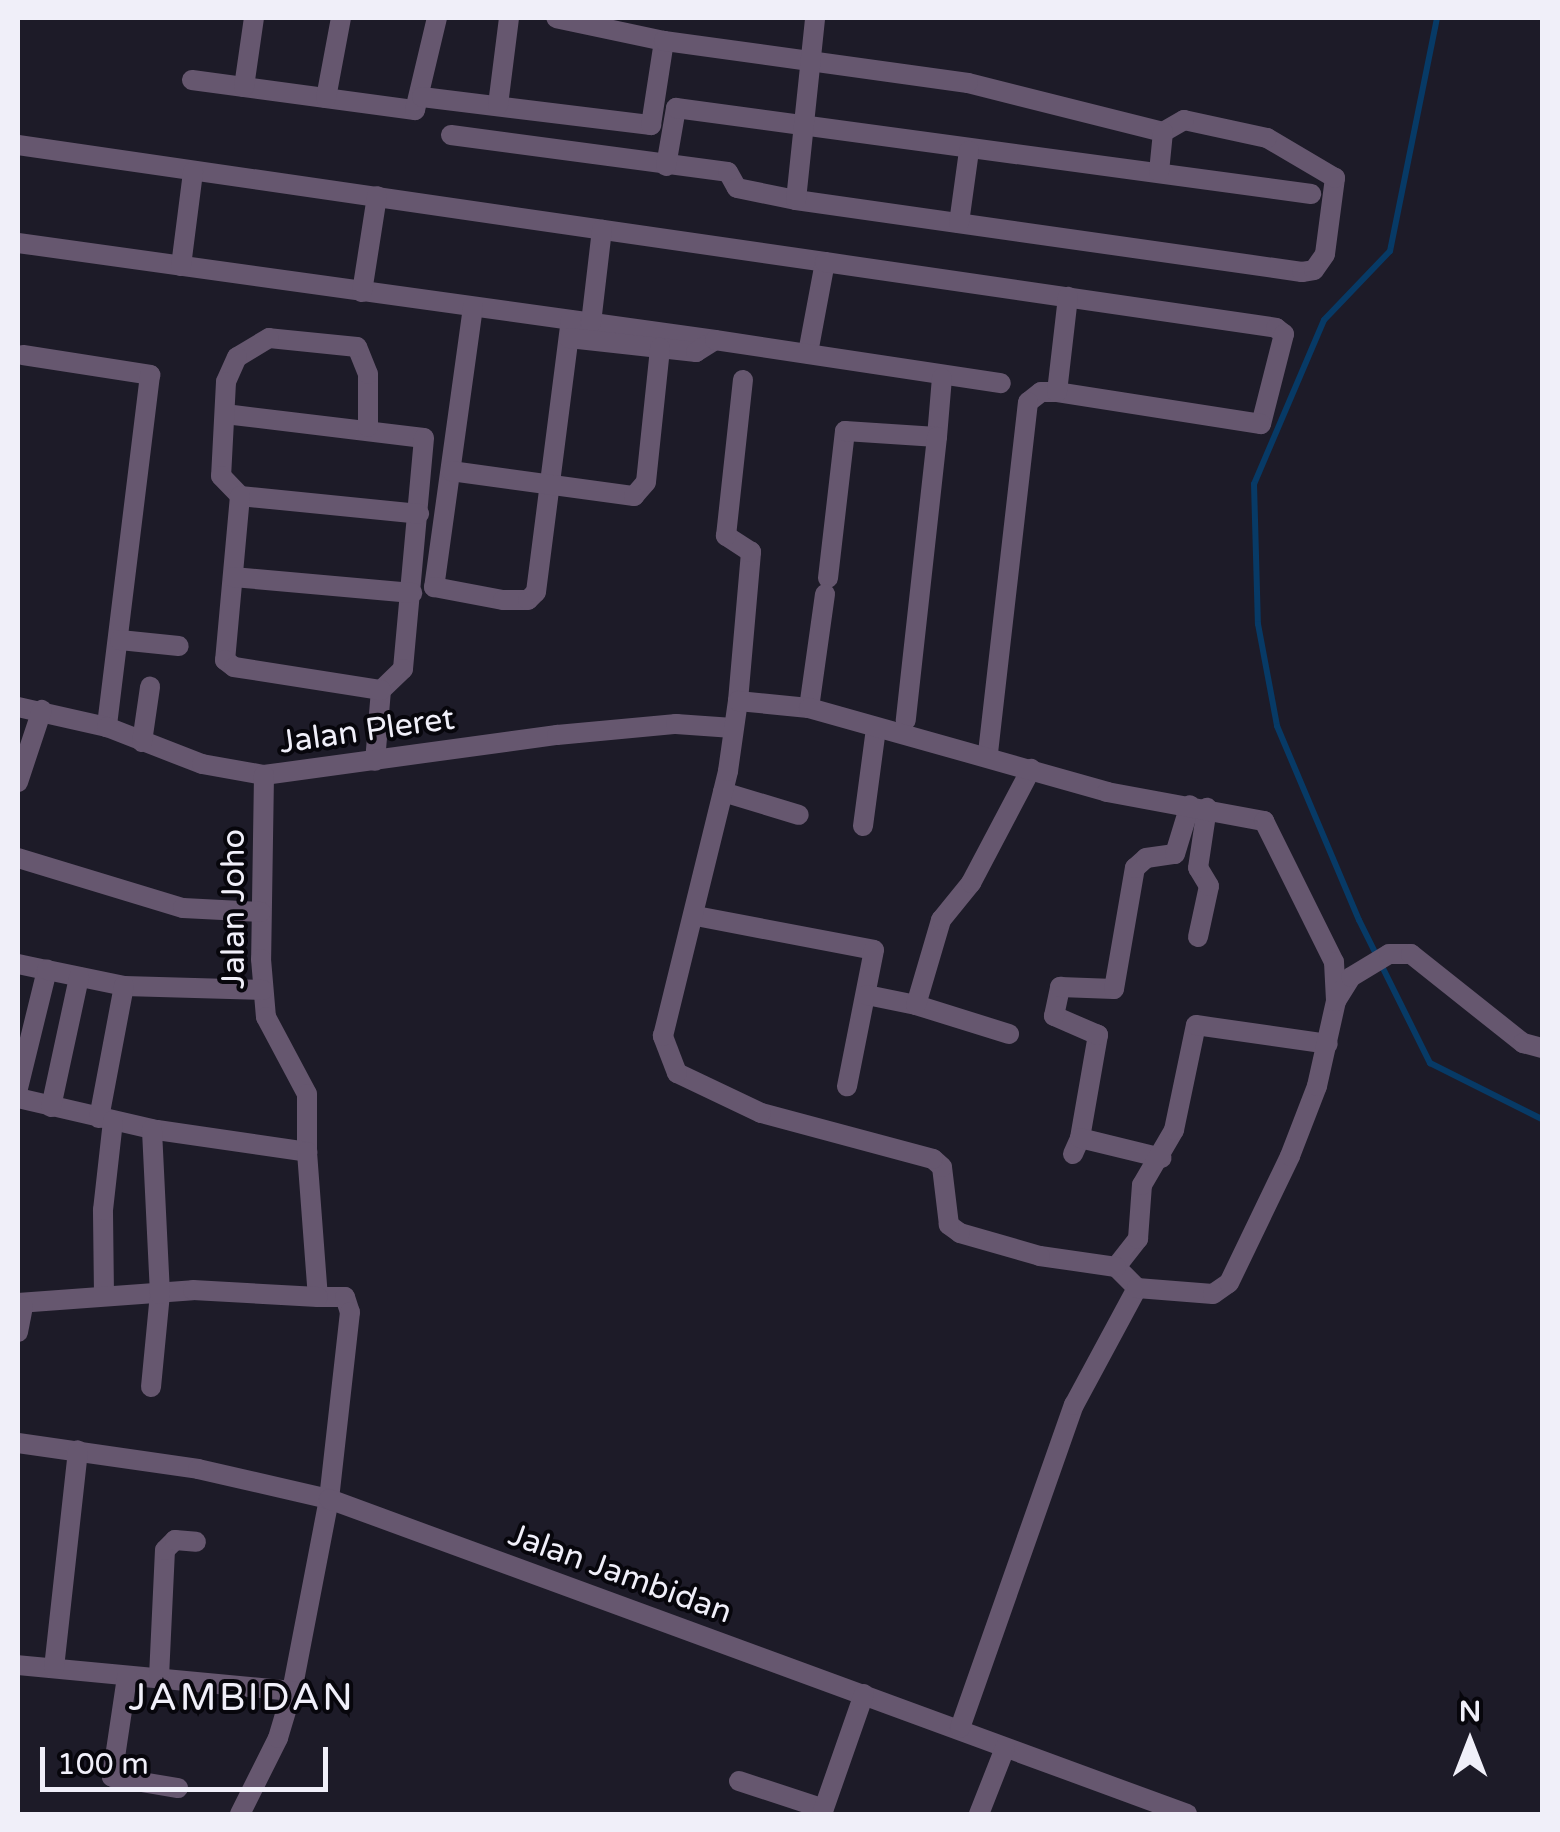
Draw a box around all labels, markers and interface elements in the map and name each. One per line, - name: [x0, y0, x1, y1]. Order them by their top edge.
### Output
- street label: Jalan Pleret: [277, 700, 457, 762]
- street label: Jalan Joho: [215, 829, 253, 989]
- street label: Jalan Jambidan: [503, 1516, 737, 1632]
- district label: JAMBIDAN: [129, 1676, 355, 1722]
- north arrow: [1420, 1692, 1520, 1792]
- text: N: [1459, 1695, 1481, 1729]
- scale bar: [45, 1727, 332, 1789]
- text: 100 m: [57, 1746, 149, 1783]

